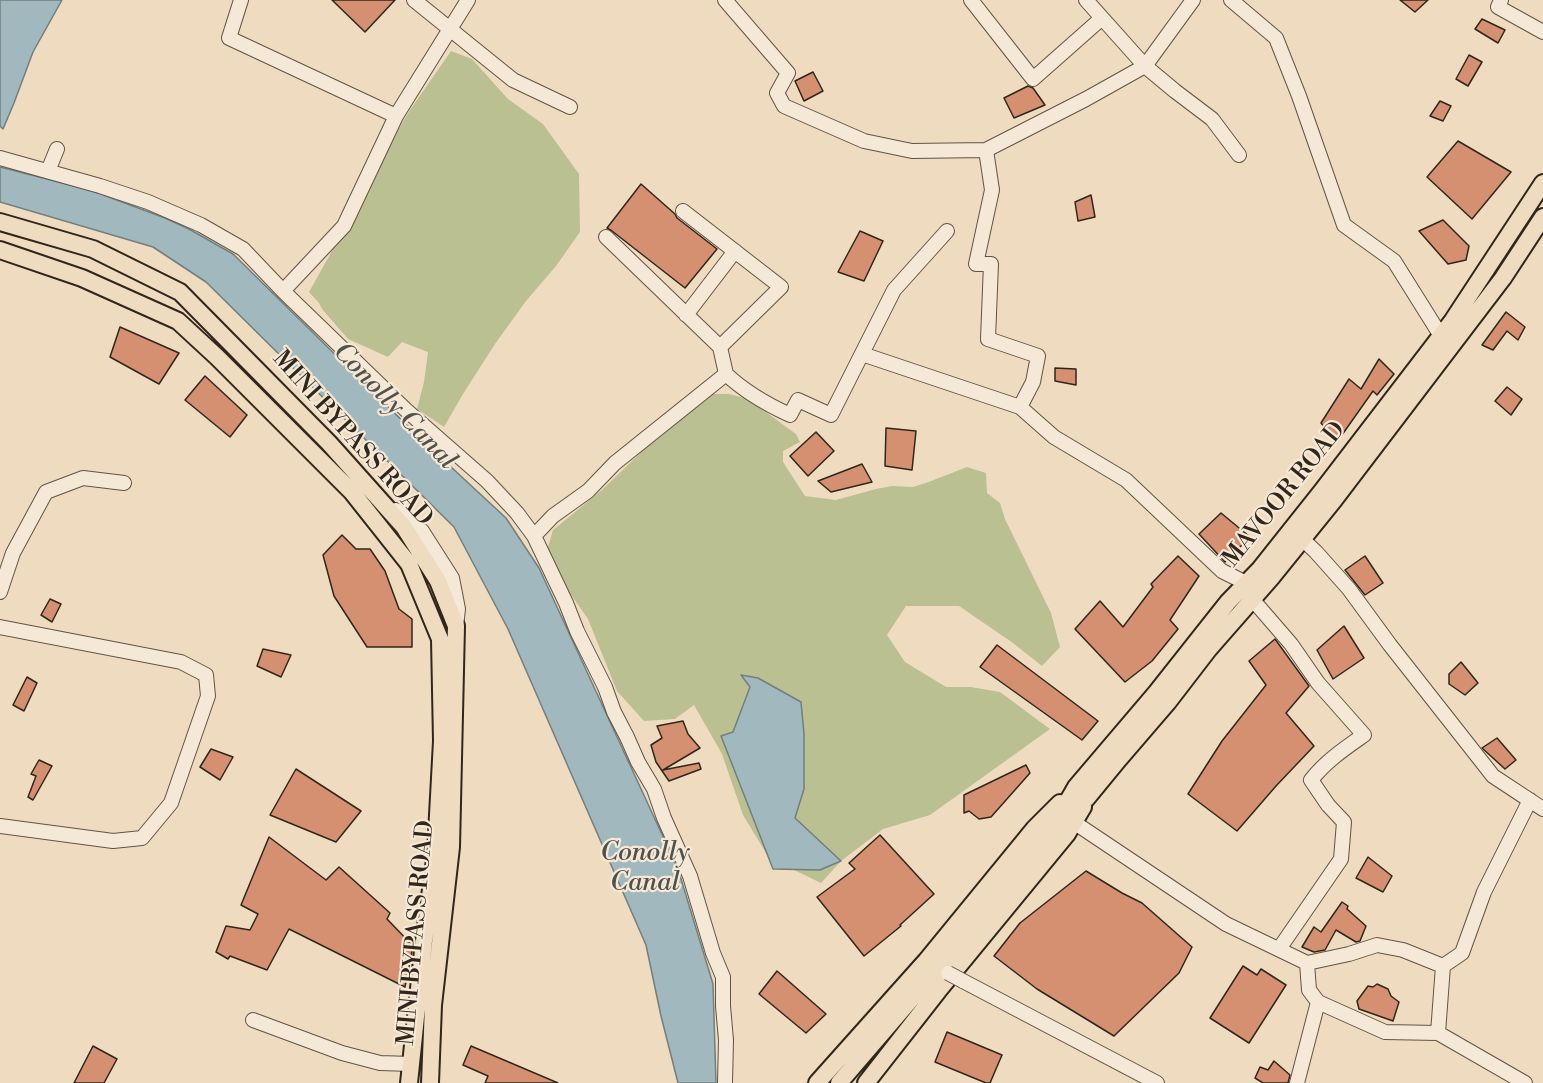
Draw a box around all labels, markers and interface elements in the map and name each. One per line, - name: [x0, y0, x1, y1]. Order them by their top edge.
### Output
- water label: Conolly Canal: [326, 337, 462, 477]
- street label: MINI BYPASS ROAD: [266, 345, 438, 533]
- street label: MAVOOR ROAD: [1218, 417, 1352, 573]
- street label: MINI BYPASS ROAD: [393, 819, 441, 1047]
- water label: Conolly Canal: [600, 838, 690, 900]

